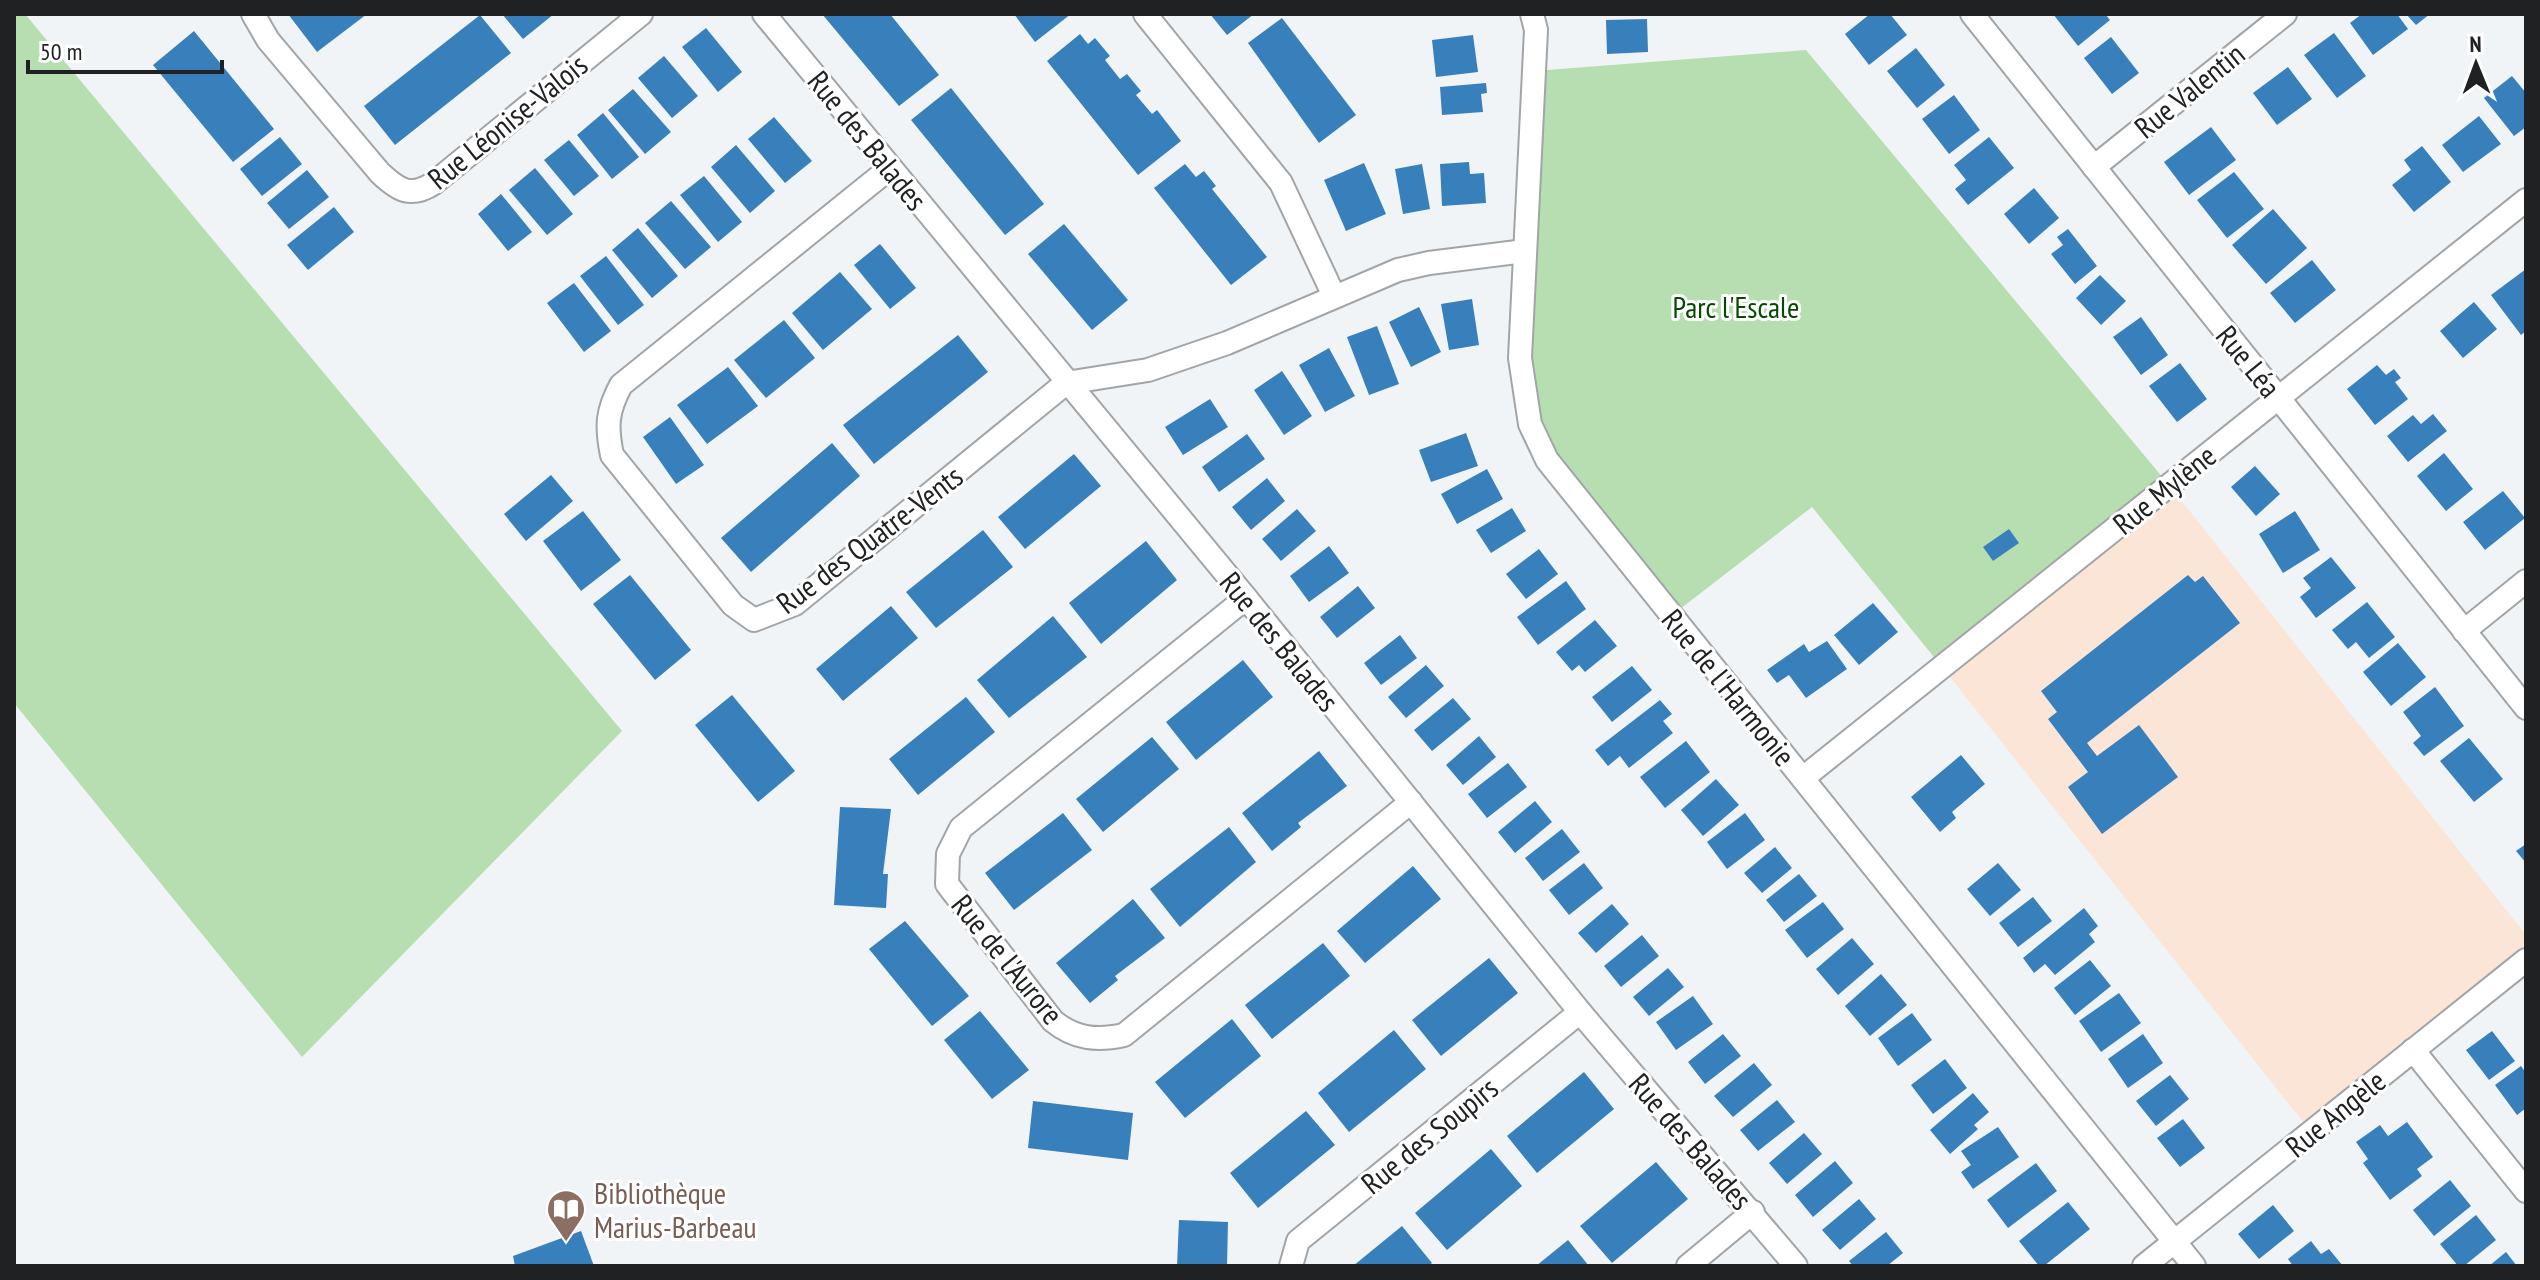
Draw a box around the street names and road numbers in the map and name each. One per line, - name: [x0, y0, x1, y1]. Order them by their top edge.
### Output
- street label: Rue Valentin: [2126, 34, 2252, 146]
- street label: Rue Léonise-Valois: [419, 45, 595, 197]
- street label: Rue des Balades: [800, 62, 936, 218]
- street label: Rue Léa: [2208, 317, 2290, 405]
- street label: Rue Mylène: [2105, 436, 2223, 542]
- street label: Rue des Quatre-Vents: [768, 456, 970, 622]
- street label: Rue des Balades: [1212, 563, 1348, 719]
- street label: Rue de l'Harmonie: [1654, 600, 1804, 774]
- street label: Rue de l'Aurore: [944, 886, 1072, 1032]
- street label: Rue Angèle: [2277, 1061, 2393, 1165]
- street label: Rue des Balades: [1621, 1065, 1761, 1217]
- street label: Rue des Soupirs: [1353, 1068, 1505, 1202]

